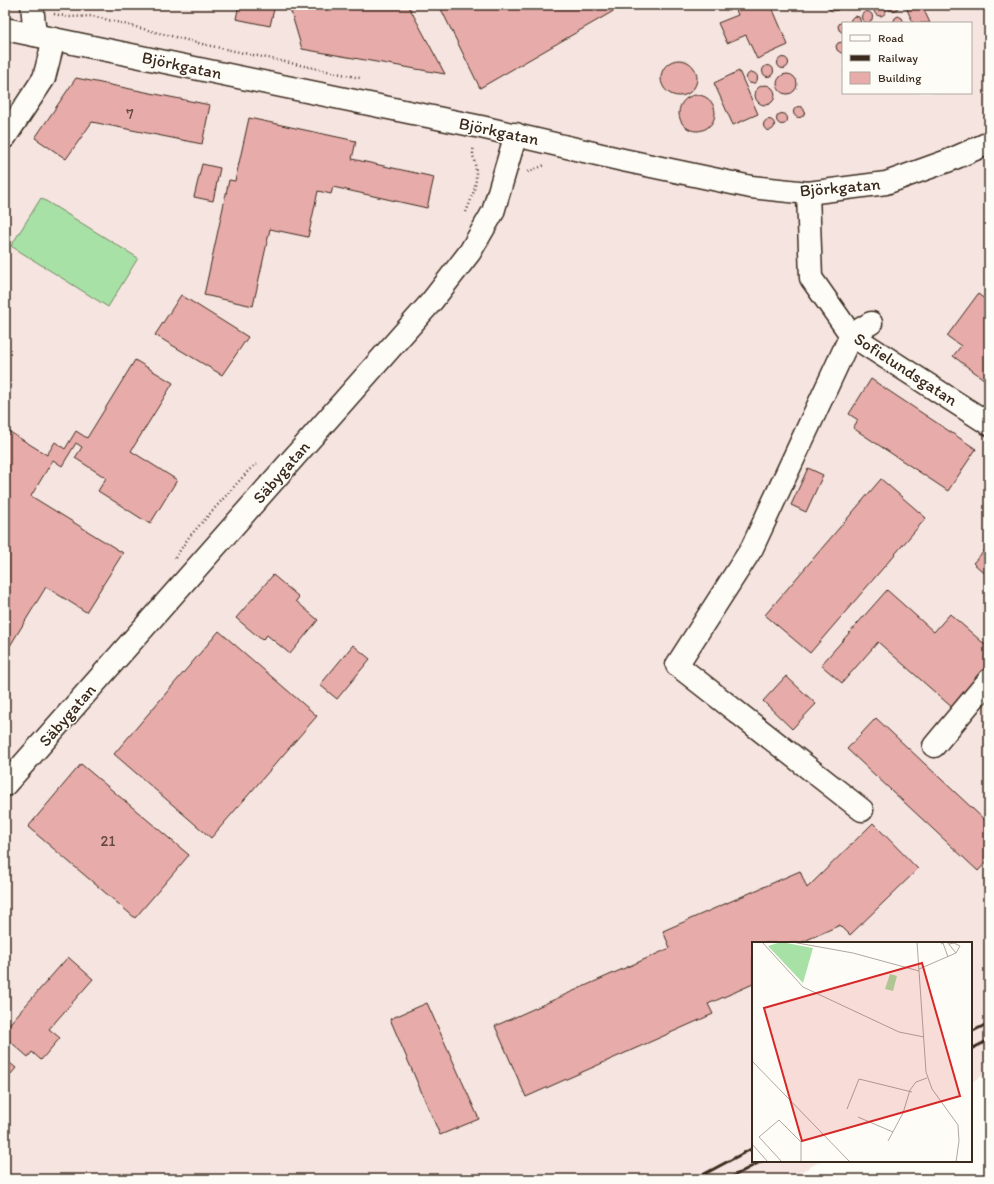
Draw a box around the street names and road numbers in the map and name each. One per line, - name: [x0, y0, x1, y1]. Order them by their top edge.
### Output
- street label: Björkgatan: [140, 47, 224, 83]
- street label: Björkgatan: [457, 113, 541, 149]
- street label: Björkgatan: [799, 173, 882, 200]
- street label: Sofielundsgatan: [851, 328, 962, 410]
- street label: Säbygatan: [248, 437, 314, 507]
- street label: Säbygatan: [34, 680, 100, 750]

